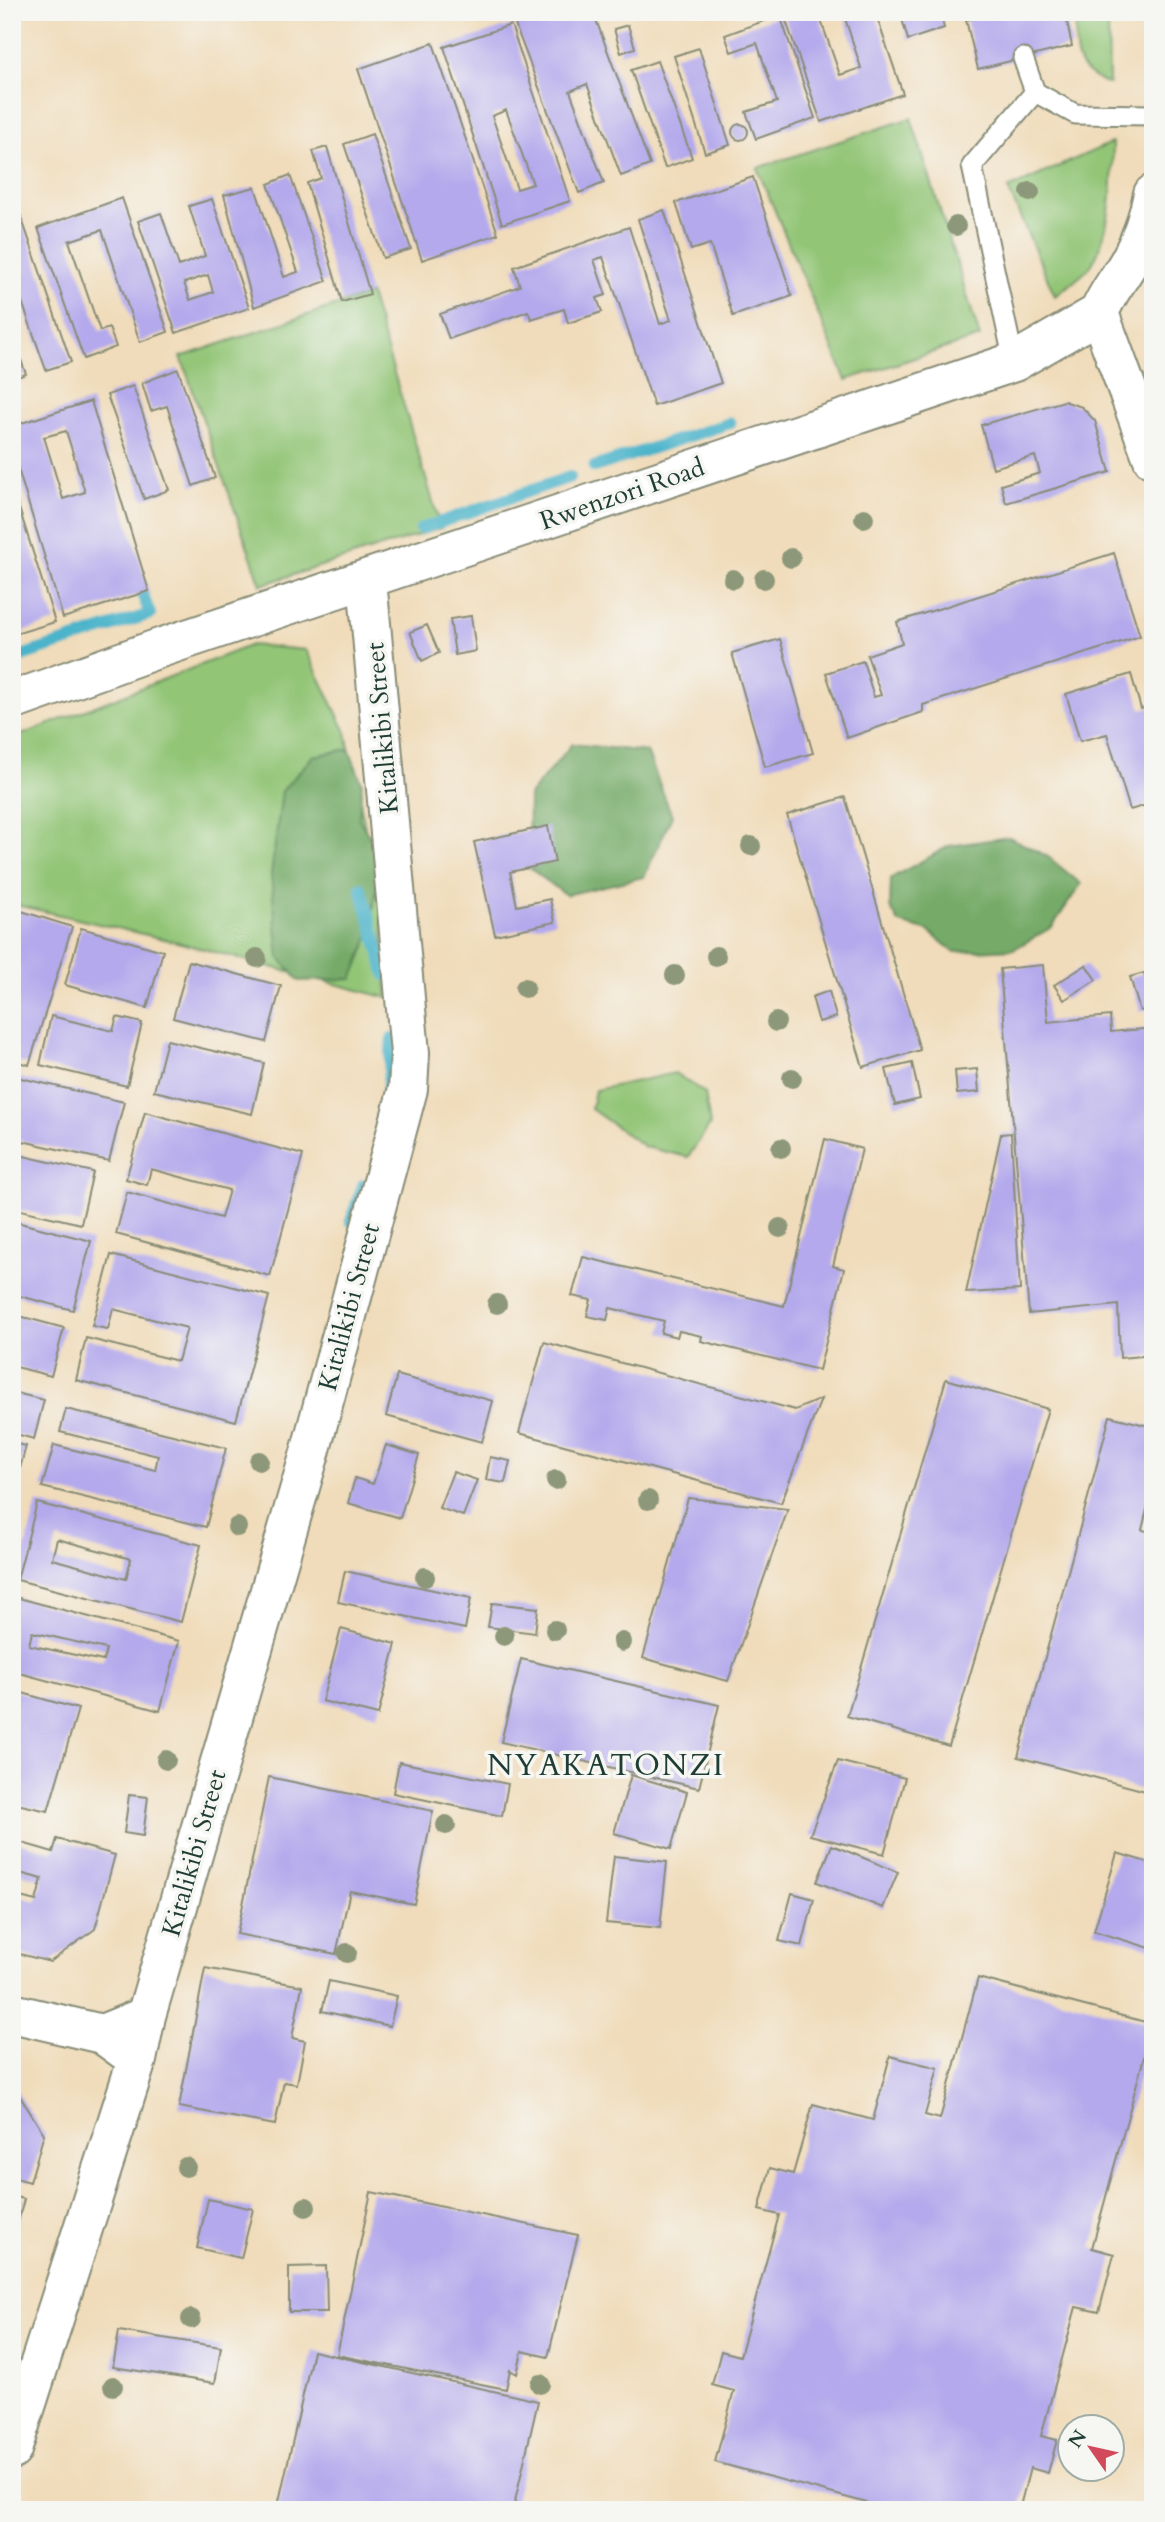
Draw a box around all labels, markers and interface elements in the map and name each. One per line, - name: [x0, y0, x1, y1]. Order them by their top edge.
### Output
- street label: Rwenzori Road: [535, 449, 709, 539]
- street label: Kitalikibi Street: [357, 641, 407, 815]
- street label: Kitalikibi Street: [310, 1219, 388, 1395]
- district label: NYAKATONZI: [487, 1745, 725, 1786]
- street label: Kitalikibi Street: [153, 1765, 235, 1941]
- north arrow: [1056, 2414, 1126, 2484]
- text: N: [1062, 2425, 1093, 2453]

